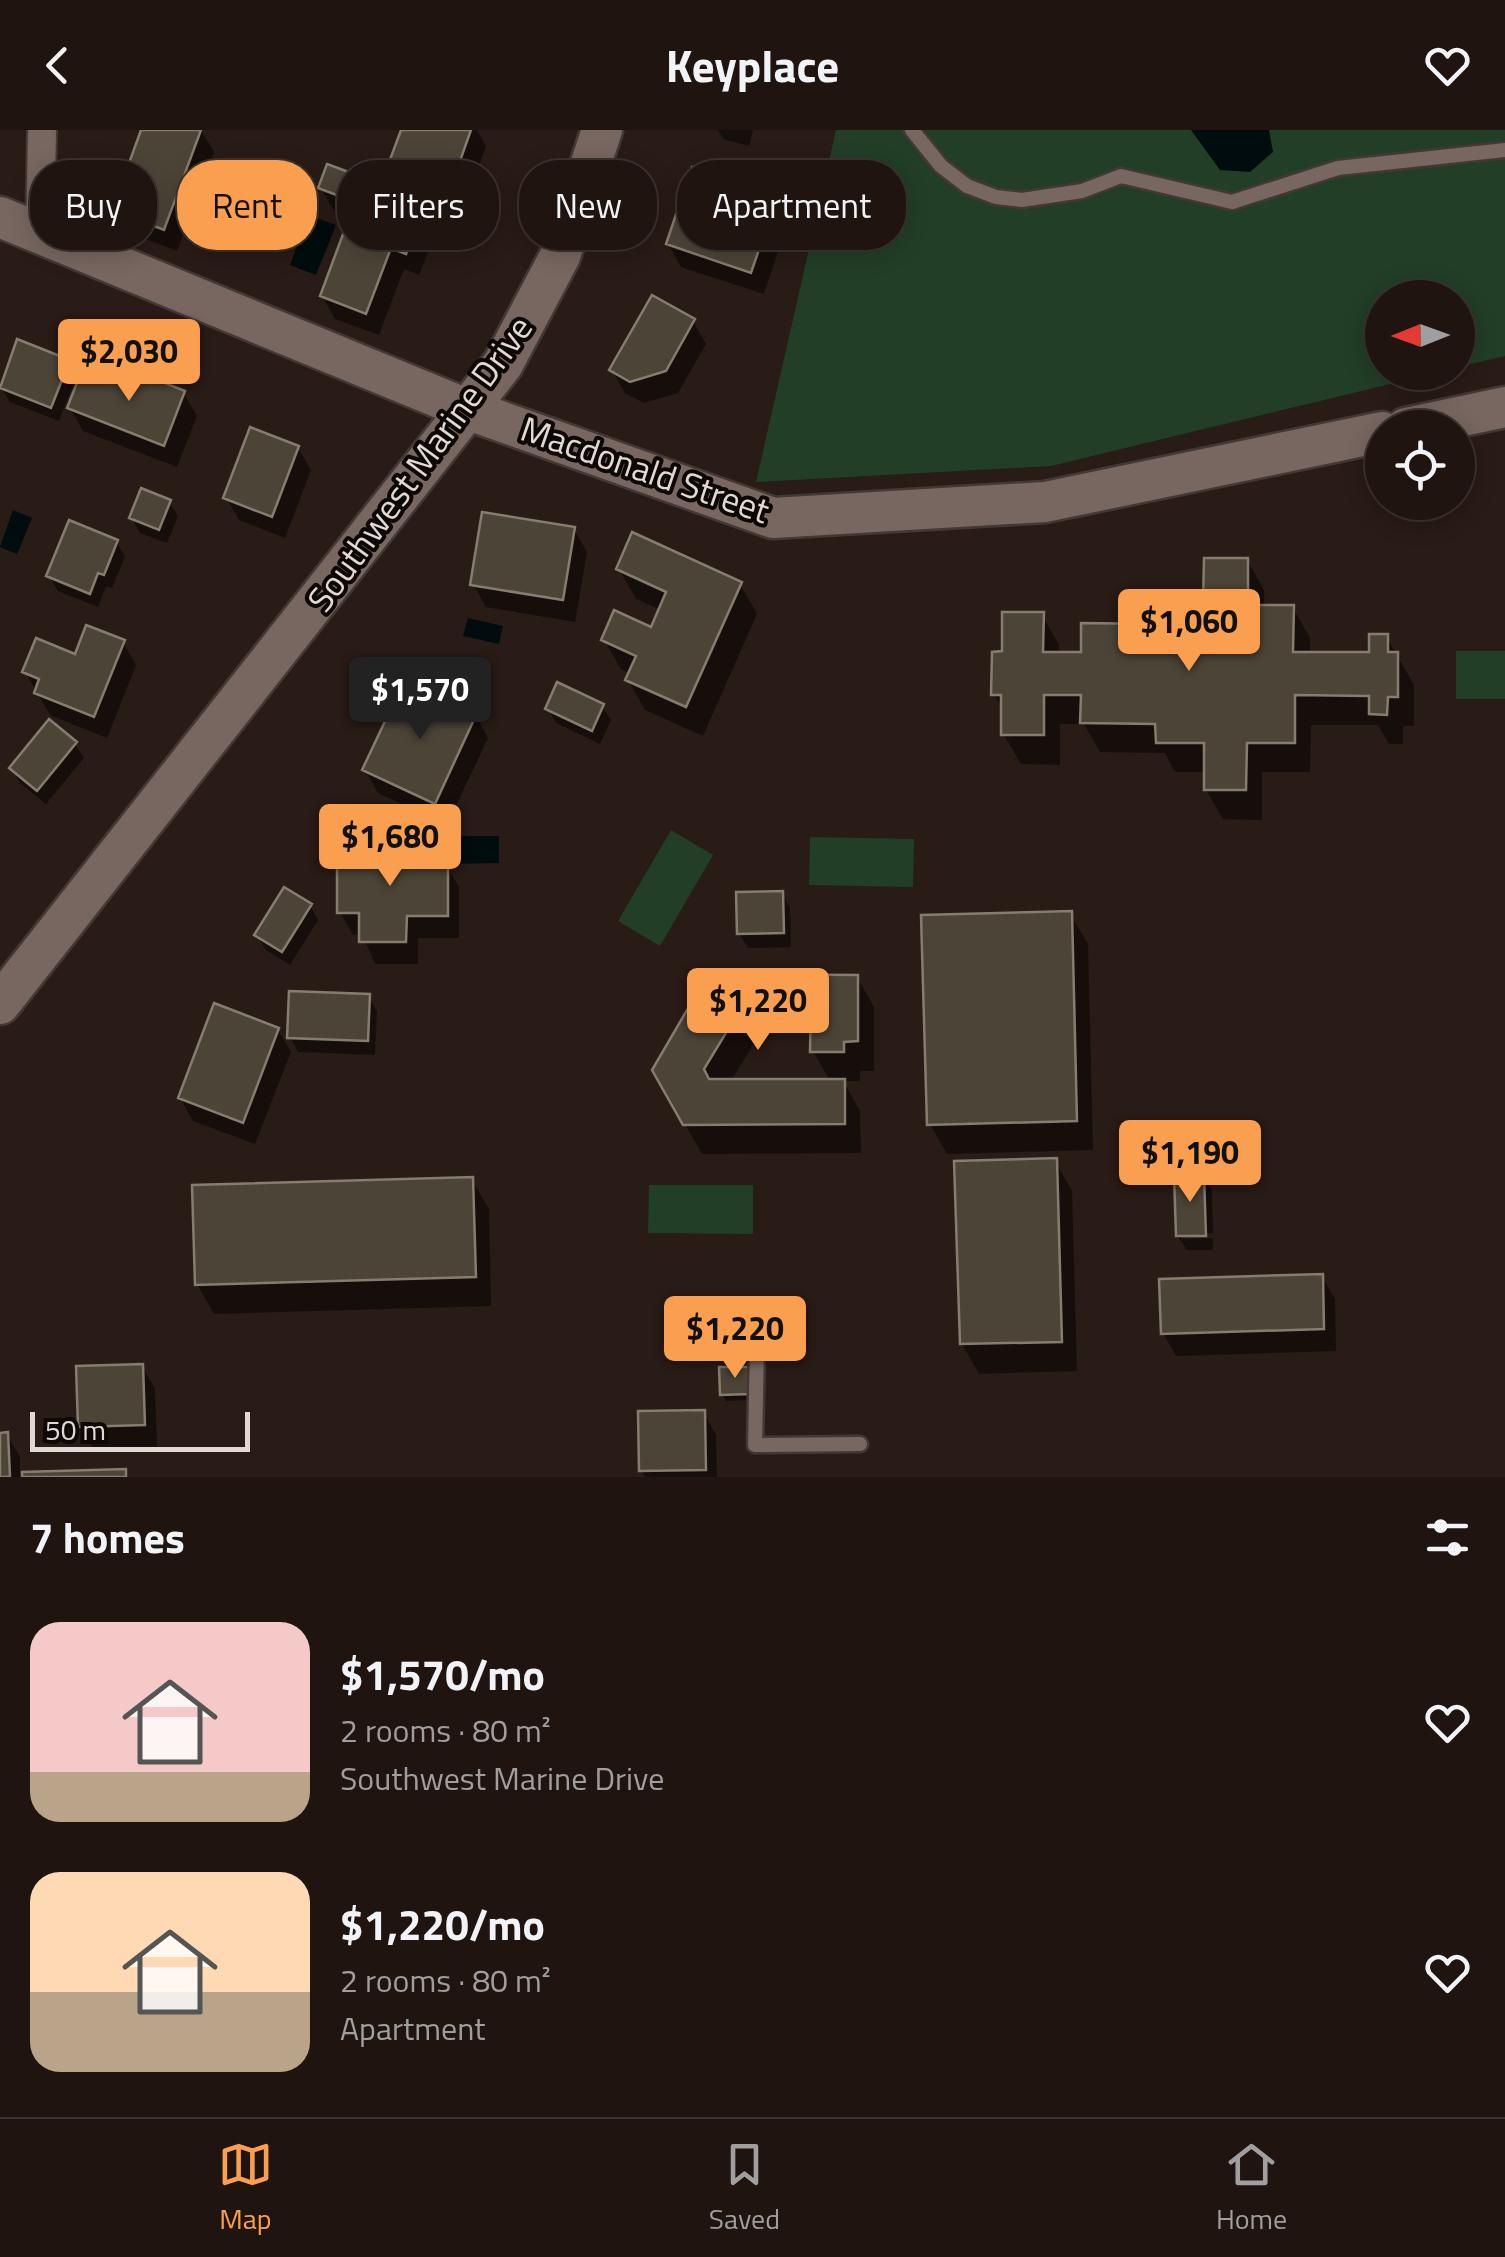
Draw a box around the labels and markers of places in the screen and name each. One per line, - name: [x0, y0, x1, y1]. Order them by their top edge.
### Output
- pin: $2,030: [48, 319, 210, 404]
- pin: $1,060: [1108, 589, 1270, 674]
- pin: $1,570: [339, 657, 501, 742]
- pin: $1,680: [309, 804, 471, 889]
- pin: $1,220: [677, 968, 839, 1053]
- pin: $1,190: [1109, 1120, 1271, 1205]
- pin: $1,220: [654, 1296, 816, 1381]

